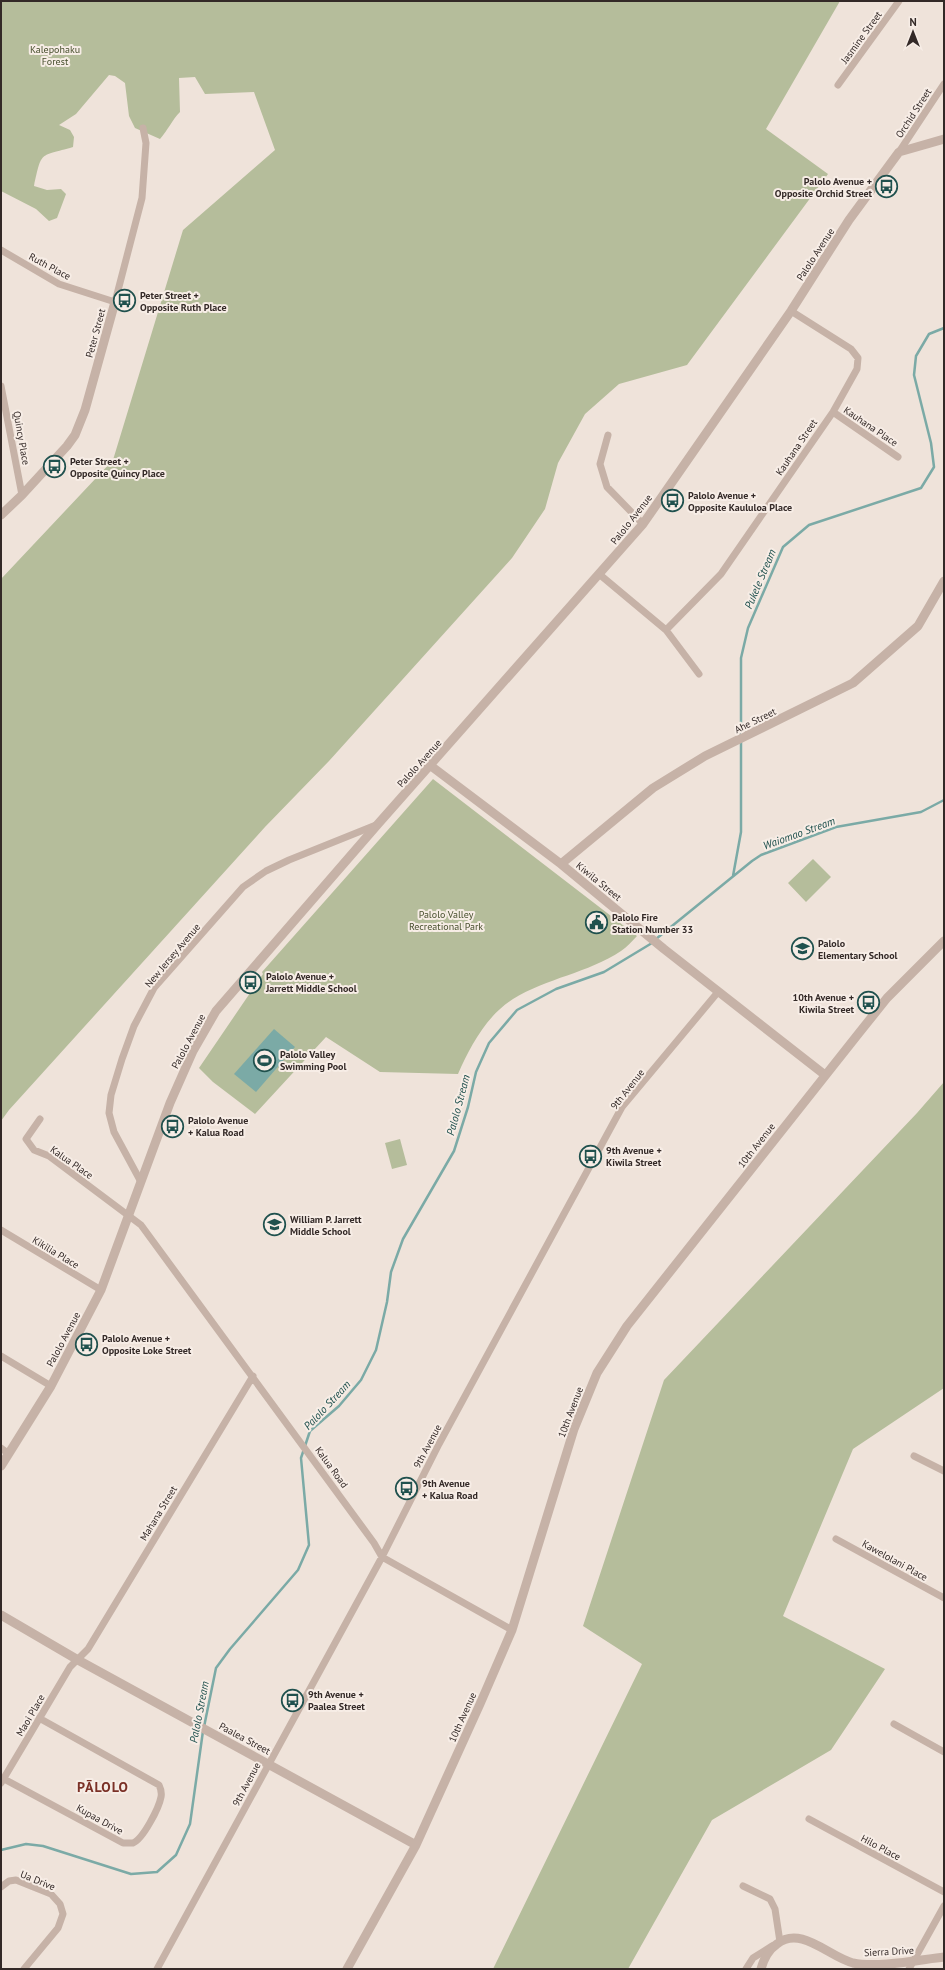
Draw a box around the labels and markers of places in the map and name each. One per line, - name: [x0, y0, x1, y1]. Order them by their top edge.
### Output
- bus stop icon: Palolo Avenue + Opposite Orchid Street: [874, 174, 900, 200]
- place label: Palolo Avenue + Opposite Orchid Street: [775, 175, 873, 200]
- bus stop icon: Peter Street + Opposite Ruth Place: [112, 288, 138, 314]
- place label: Peter Street + Opposite Ruth Place: [140, 289, 227, 314]
- bus stop icon: Peter Street + Opposite Quincy Place: [41, 454, 67, 480]
- place label: Peter Street + Opposite Quincy Place: [70, 455, 165, 480]
- bus stop icon: Palolo Avenue + Opposite Kaululoa Place: [659, 488, 685, 514]
- place label: Palolo Avenue + Opposite Kaululoa Place: [688, 489, 792, 514]
- public building icon: Palolo Fire Station Number 33: [584, 910, 610, 936]
- place label: Palolo Fire Station Number 33: [612, 911, 693, 936]
- school or university icon: Palolo Elementary School: [790, 936, 816, 962]
- place label: Palolo Elementary School: [818, 937, 898, 962]
- bus stop icon: Palolo Avenue + Jarrett Middle School: [238, 969, 264, 995]
- place label: Palolo Avenue + Jarrett Middle School: [265, 970, 357, 995]
- bus stop icon: 10th Avenue + Kiwila Street: [856, 990, 882, 1016]
- place label: 10th Avenue + Kiwila Street: [793, 991, 855, 1016]
- sports icon: Palolo Valley Swimming Pool: [252, 1047, 278, 1073]
- place label: Palolo Valley Swimming Pool: [280, 1048, 346, 1073]
- bus stop icon: Palolo Avenue + Kalua Road: [160, 1113, 186, 1139]
- place label: Palolo Avenue + Kalua Road: [188, 1114, 248, 1139]
- bus stop icon: 9th Avenue + Kiwila Street: [577, 1143, 603, 1169]
- place label: 9th Avenue + Kiwila Street: [606, 1144, 662, 1169]
- school or university icon: William P. Jarrett Middle School: [261, 1212, 287, 1238]
- place label: William P. Jarrett Middle School: [290, 1213, 362, 1238]
- bus stop icon: Palolo Avenue + Opposite Loke Street: [73, 1331, 99, 1357]
- place label: Palolo Avenue + Opposite Loke Street: [102, 1332, 192, 1357]
- bus stop icon: 9th Avenue + Kalua Road: [394, 1476, 420, 1502]
- place label: 9th Avenue + Kalua Road: [422, 1477, 478, 1502]
- bus stop icon: 9th Avenue + Paalea Street: [279, 1687, 305, 1713]
- place label: 9th Avenue + Paalea Street: [308, 1688, 365, 1713]

